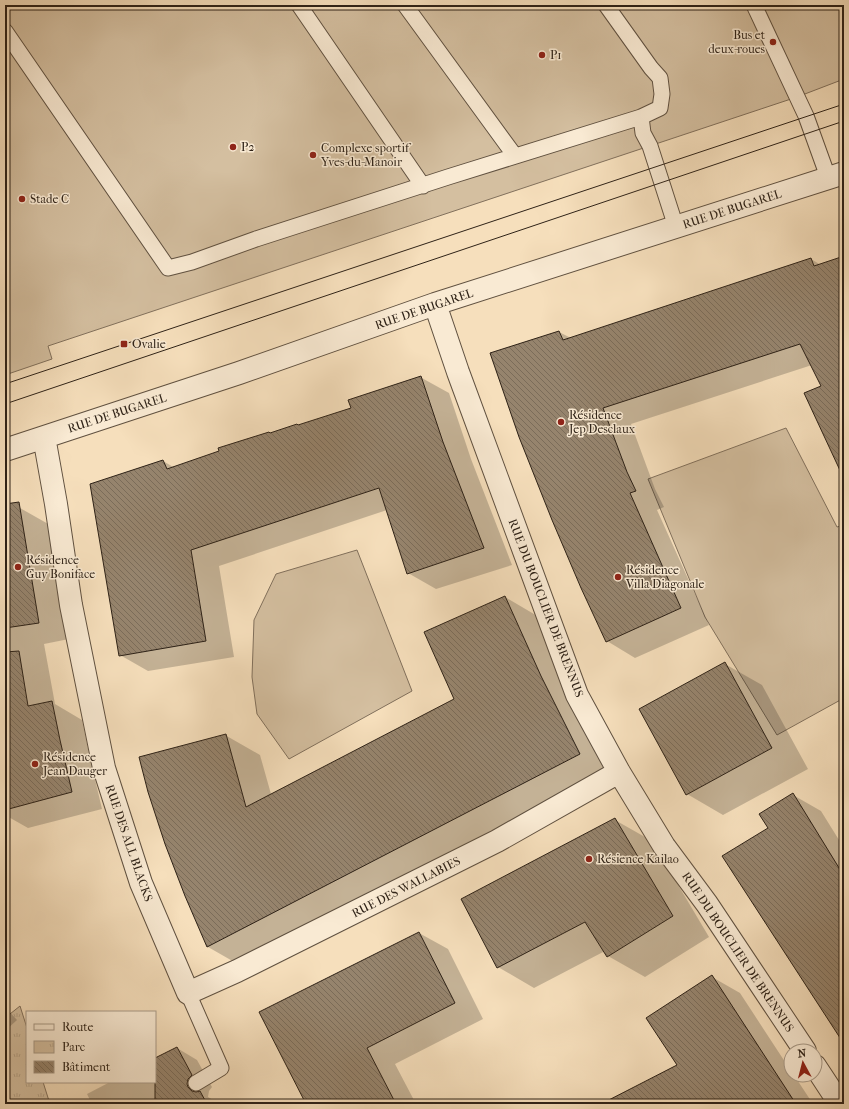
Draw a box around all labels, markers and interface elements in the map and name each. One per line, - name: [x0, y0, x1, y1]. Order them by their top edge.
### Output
- place label: Bus et deux-roues: [708, 28, 766, 56]
- marker: Bus et deux-roues: [768, 37, 778, 47]
- place label: P1: [550, 48, 562, 62]
- marker: P1: [537, 50, 547, 60]
- place label: P2: [241, 140, 254, 154]
- place label: Complexe sportif Yves-du-Manoir: [320, 141, 412, 169]
- marker: P2: [228, 142, 238, 152]
- marker: Complexe sportif Yves-du-Manoir: [308, 150, 318, 160]
- street label: RUE DE BUGAREL: [681, 186, 784, 232]
- place label: Stade C: [30, 192, 69, 206]
- marker: Stade C: [17, 194, 27, 204]
- street label: RUE DE BUGAREL: [373, 285, 476, 332]
- place label: Ovalie: [132, 337, 166, 351]
- marker: Ovalie: [119, 339, 129, 349]
- street label: RUE DE BUGAREL: [66, 390, 169, 436]
- place label: Résidence Jep Desclaux: [568, 408, 636, 436]
- marker: Résidence Jep Desclaux: [556, 417, 566, 427]
- street label: RUE DU BOUCLIER DE BRENNUS: [505, 517, 587, 699]
- place label: Résidence Guy Boniface: [26, 553, 95, 581]
- marker: Résidence Guy Boniface: [13, 562, 23, 572]
- place label: Résidence Villa Diagonale: [625, 563, 704, 591]
- marker: Résidence Villa Diagonale: [613, 572, 623, 582]
- place label: Résidence Jean Dauger: [42, 750, 108, 778]
- marker: Résidence Jean Dauger: [30, 759, 40, 769]
- street label: RUE DES ALL BLACKS: [102, 783, 156, 903]
- place label: Résience Kailao: [597, 852, 679, 866]
- street label: RUE DES WALLABIES: [349, 854, 463, 920]
- marker: Résience Kailao: [584, 854, 594, 864]
- street label: RUE DU BOUCLIER DE BRENNUS: [679, 869, 797, 1035]
- legend: [26, 1011, 156, 1083]
- text: Route: [62, 1020, 94, 1034]
- text: Parc: [62, 1040, 85, 1054]
- north arrow: [783, 1043, 823, 1083]
- text: N: [797, 1047, 807, 1061]
- text: Bâtiment: [62, 1060, 111, 1074]

